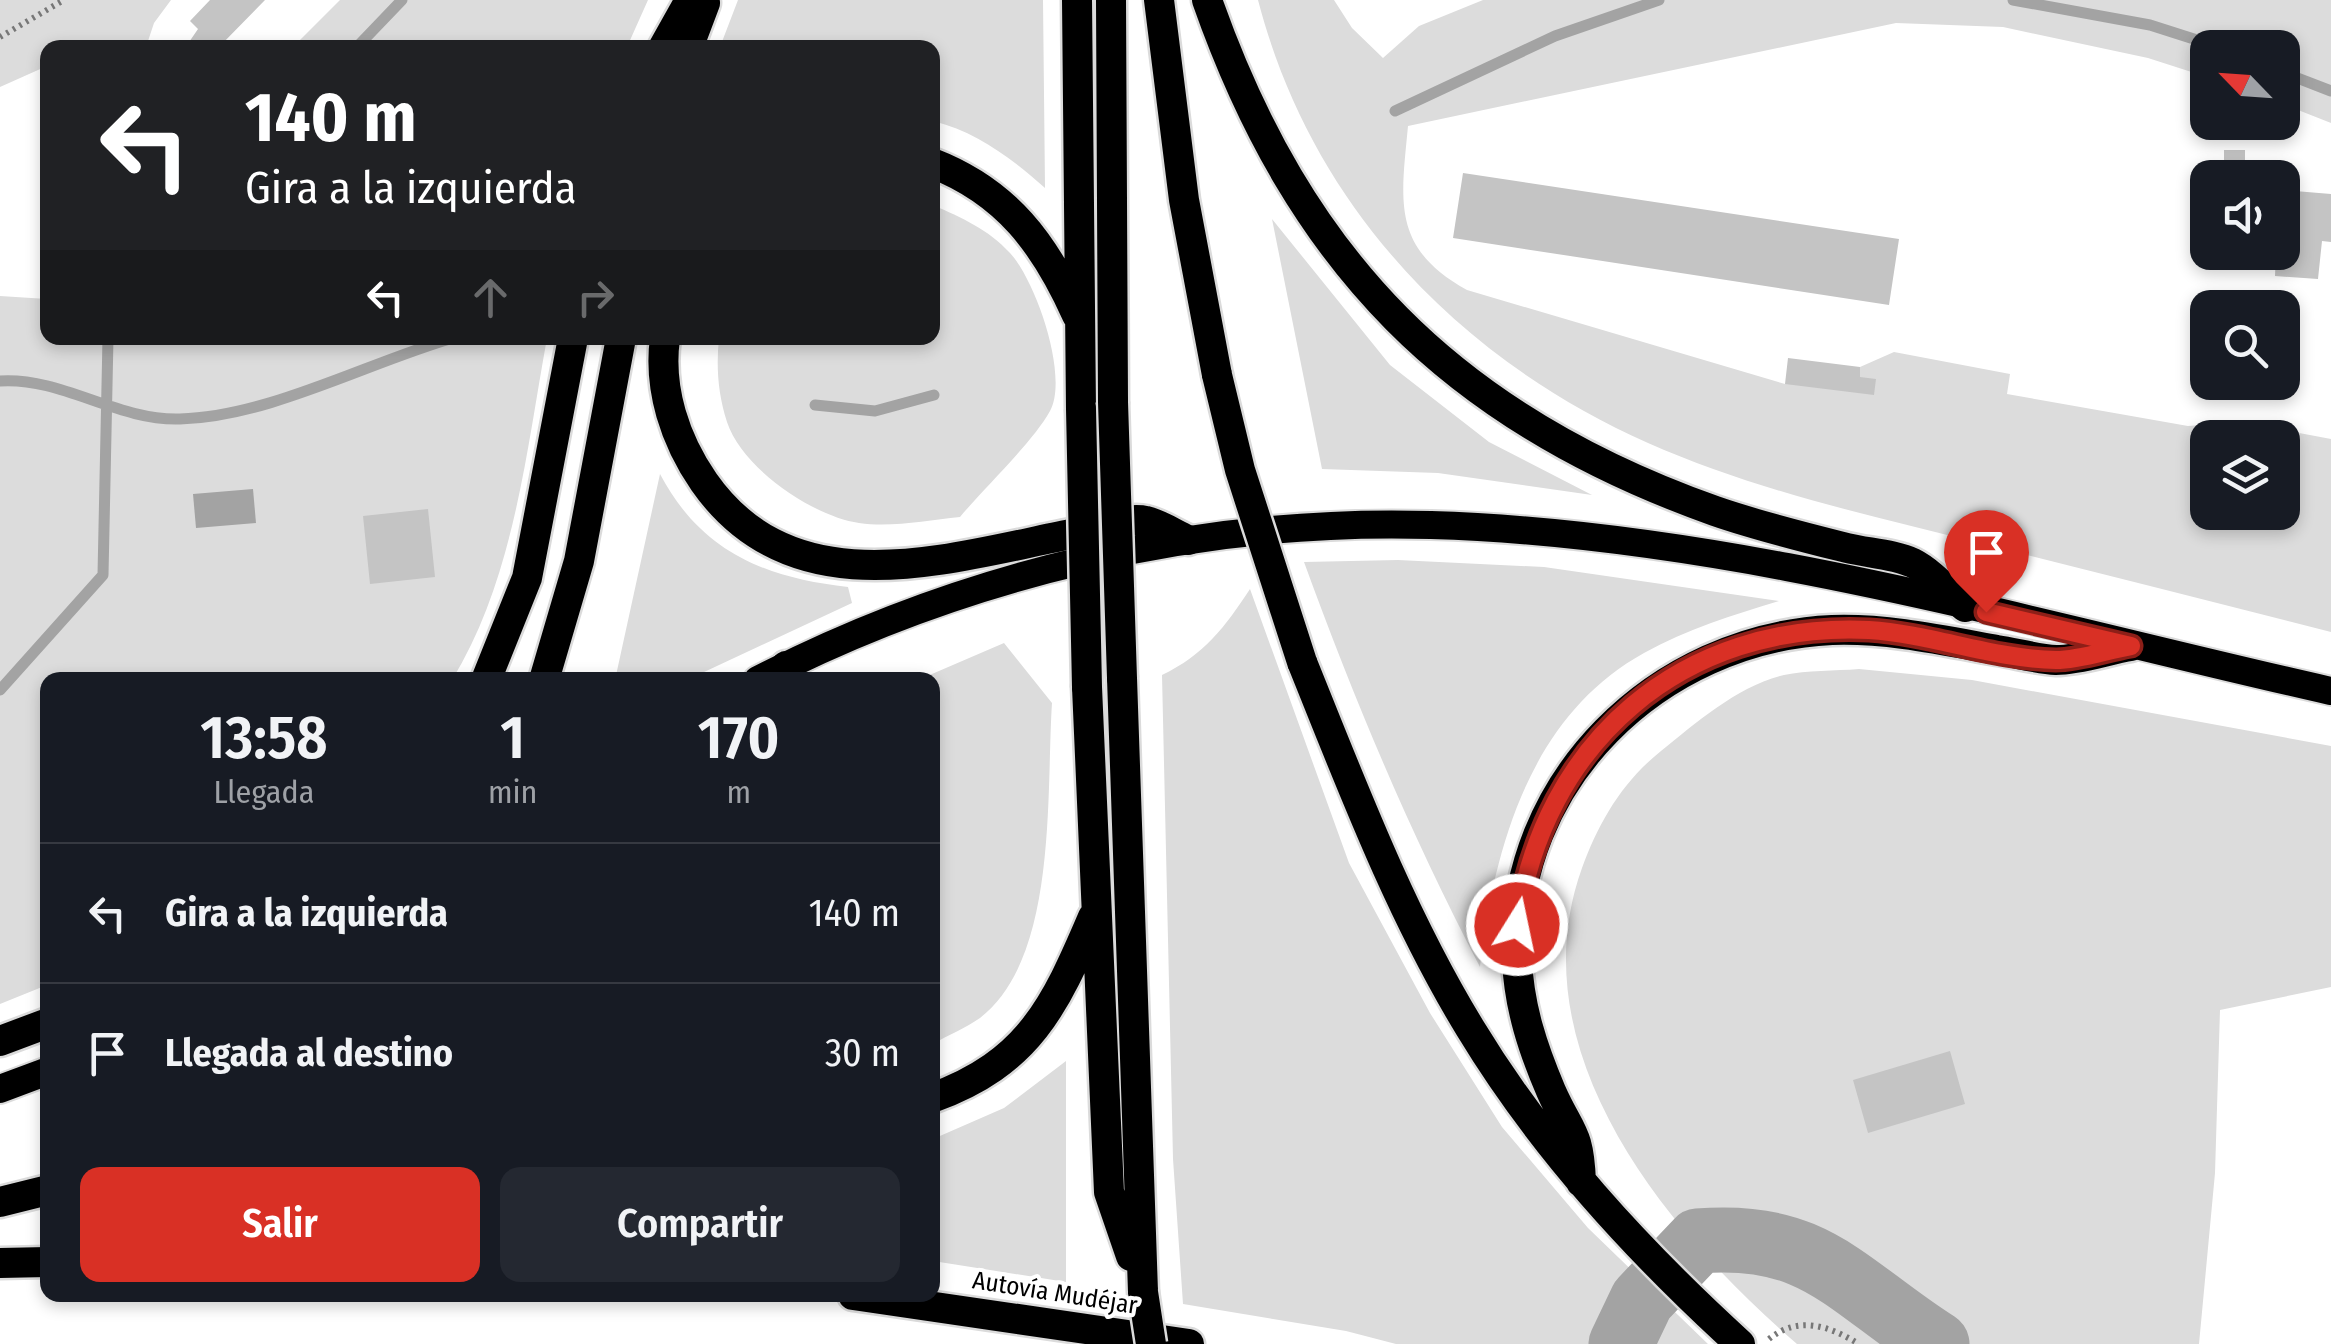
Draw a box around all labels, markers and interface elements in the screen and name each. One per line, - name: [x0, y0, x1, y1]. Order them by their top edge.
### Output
- north arrow: [2190, 30, 2300, 140]
- map controls: [2190, 30, 2300, 530]
- text: 140 m: [245, 76, 417, 160]
- icon: left: [80, 80, 210, 210]
- button: sound: [2190, 160, 2300, 270]
- text: Gira a la izquierda: [245, 161, 577, 215]
- icon: left: [358, 270, 413, 325]
- icon: ahead: [463, 270, 518, 325]
- icon: right: [568, 270, 623, 325]
- button: search: [2190, 290, 2300, 400]
- button: layers: [2190, 420, 2300, 530]
- pin: [1944, 510, 2029, 613]
- icon: arrive: [1959, 525, 2014, 580]
- text: 13:58: [200, 702, 328, 774]
- text: 1: [500, 702, 525, 774]
- text: 170: [698, 702, 780, 774]
- text: Llegada: [214, 773, 314, 811]
- text: min: [488, 773, 537, 811]
- text: m: [726, 773, 751, 811]
- position arrow: [1465, 873, 1569, 977]
- icon: left: [80, 886, 135, 941]
- text: Gira a la izquierda: [165, 890, 448, 936]
- text: 140 m: [809, 890, 900, 936]
- icon: arrive: [80, 1026, 135, 1081]
- text: Llegada al destino: [165, 1030, 453, 1076]
- text: 30 m: [825, 1030, 900, 1076]
- button: Salir: [80, 1167, 480, 1282]
- button: Compartir: [500, 1167, 900, 1282]
- street label: Autovía Mudéjar: [970, 1265, 1140, 1321]

